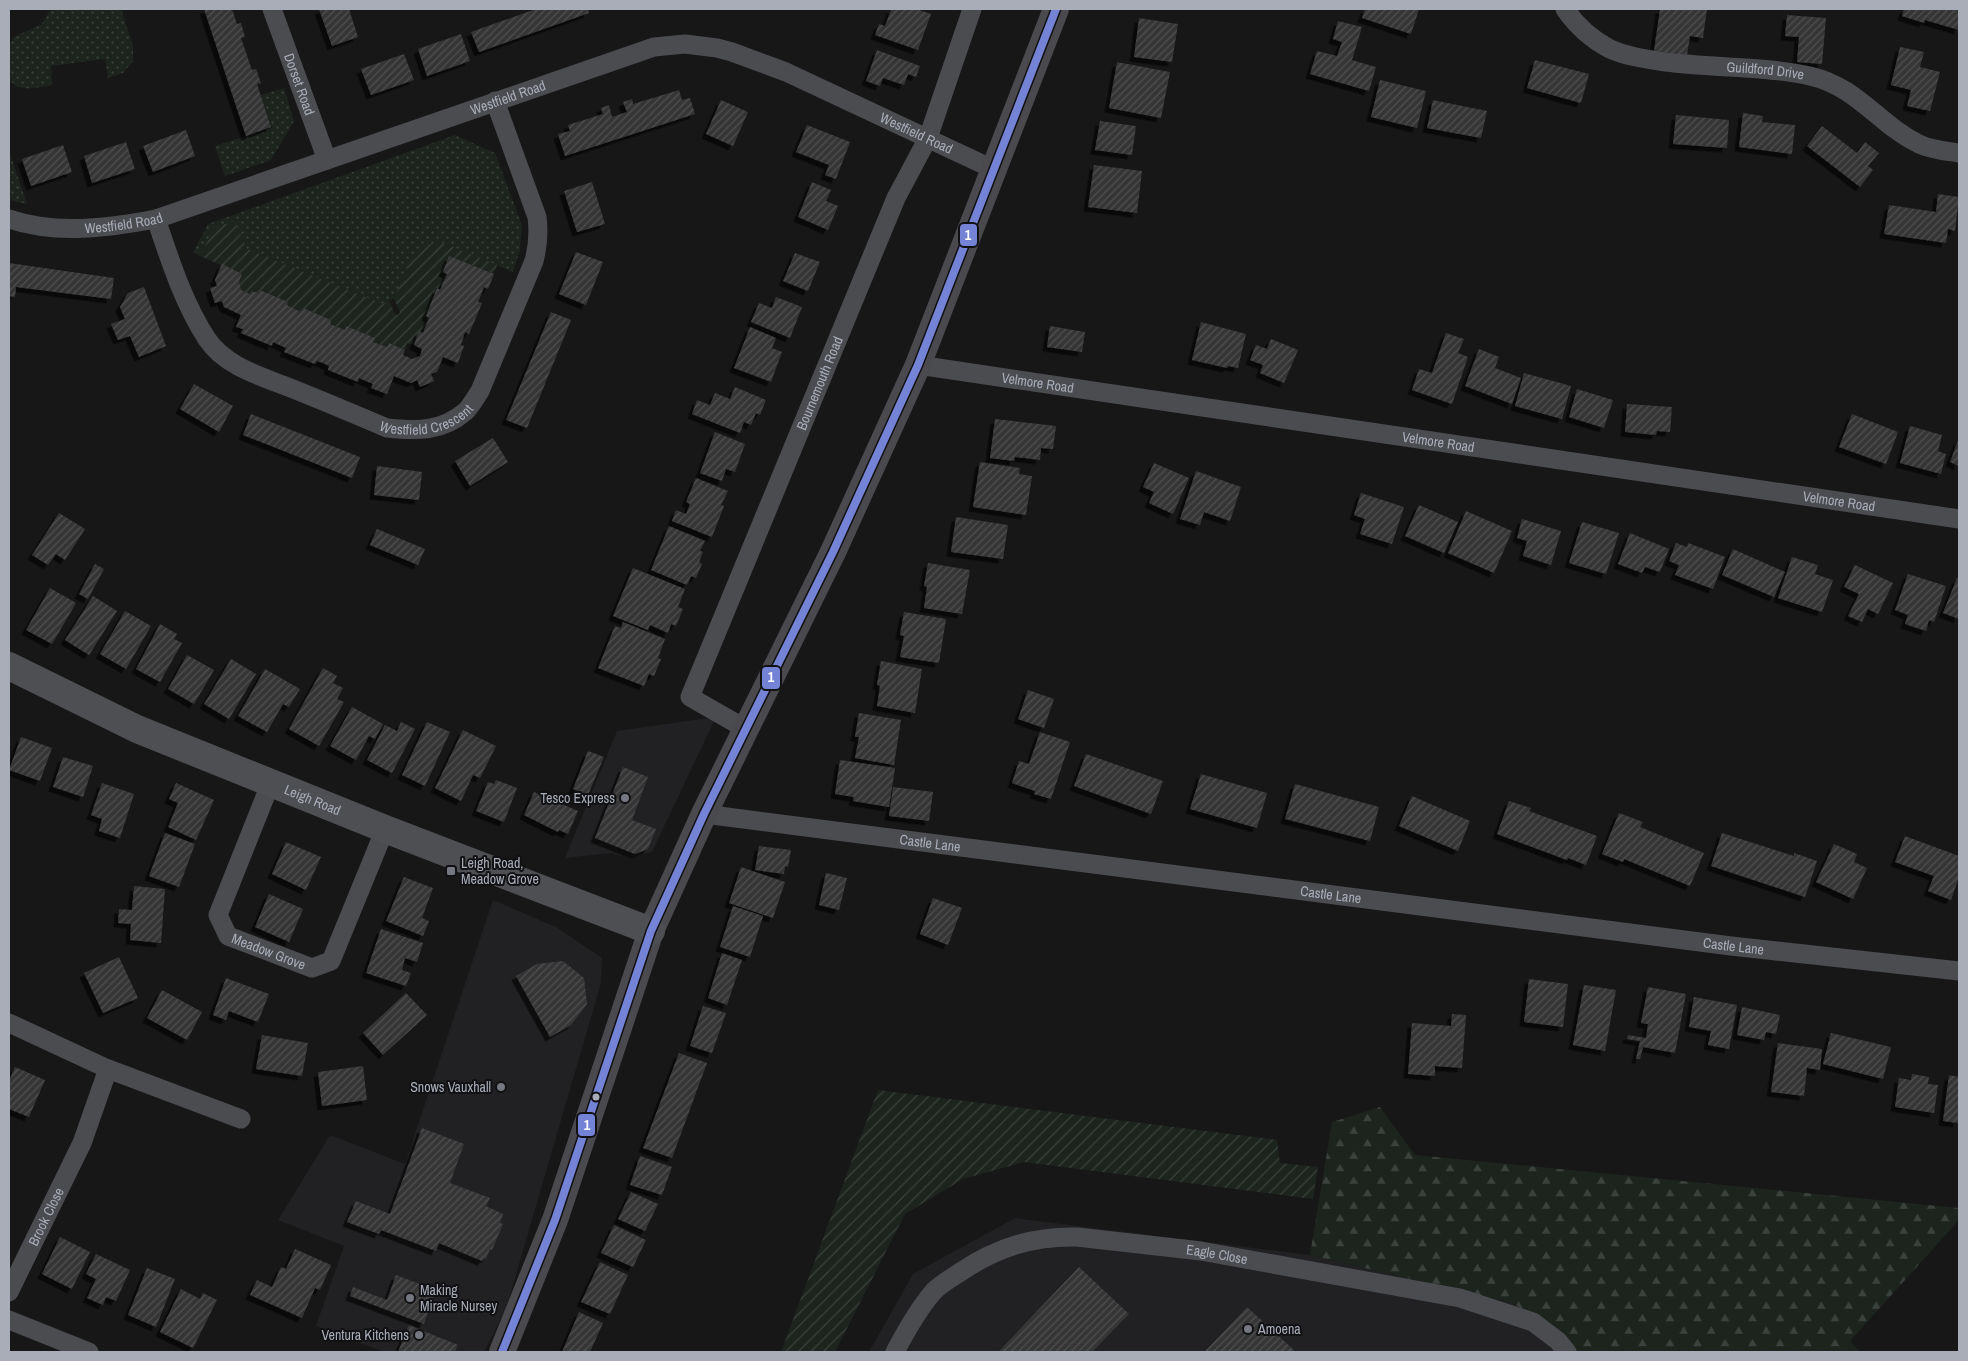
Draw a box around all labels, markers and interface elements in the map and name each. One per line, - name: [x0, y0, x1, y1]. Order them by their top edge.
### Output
- street label: Dorset Road: [280, 51, 319, 118]
- street label: Guildford Drive: [1726, 58, 1806, 84]
- street label: Westfield Road: [468, 76, 548, 119]
- street label: Westfield Road: [877, 108, 956, 158]
- street label: Westfield Road: [84, 208, 165, 237]
- line badge: 1: [959, 223, 978, 247]
- text: 1: [965, 226, 972, 244]
- street label: Bournemouth Road: [792, 334, 847, 433]
- street label: Velmore Road: [1000, 368, 1075, 397]
- street label: Westfield Crescent: [377, 401, 477, 439]
- street label: Velmore Road: [1401, 428, 1476, 456]
- street label: Velmore Road: [1802, 487, 1876, 515]
- line badge: 1: [761, 666, 781, 690]
- text: 1: [768, 668, 775, 686]
- street label: Leigh Road: [282, 780, 344, 819]
- place label: Tesco Express: [540, 789, 615, 807]
- marker: Tesco Express: [619, 792, 631, 804]
- street label: Castle Lane: [899, 830, 962, 856]
- place label: Leigh Road, Meadow Grove: [461, 854, 539, 888]
- marker: Leigh Road, Meadow Grove: [445, 865, 457, 877]
- street label: Castle Lane: [1299, 882, 1362, 907]
- street label: Meadow Grove: [229, 929, 308, 974]
- street label: Castle Lane: [1702, 933, 1765, 959]
- place label: Snows Vauxhall: [410, 1078, 491, 1096]
- marker: Snows Vauxhall: [495, 1081, 507, 1093]
- unlabelled marker: [591, 1092, 601, 1102]
- line badge: 1: [577, 1113, 596, 1137]
- text: 1: [584, 1116, 591, 1134]
- street label: Brook Close: [24, 1184, 68, 1249]
- street label: Eagle Close: [1185, 1240, 1249, 1268]
- place label: Making Miracle Nursey: [420, 1281, 497, 1315]
- marker: Making Miracle Nursey: [404, 1292, 416, 1304]
- place label: Amoena: [1257, 1320, 1301, 1338]
- marker: Amoena: [1242, 1323, 1254, 1335]
- place label: Ventura Kitchens: [322, 1326, 409, 1344]
- marker: Ventura Kitchens: [413, 1329, 425, 1341]

